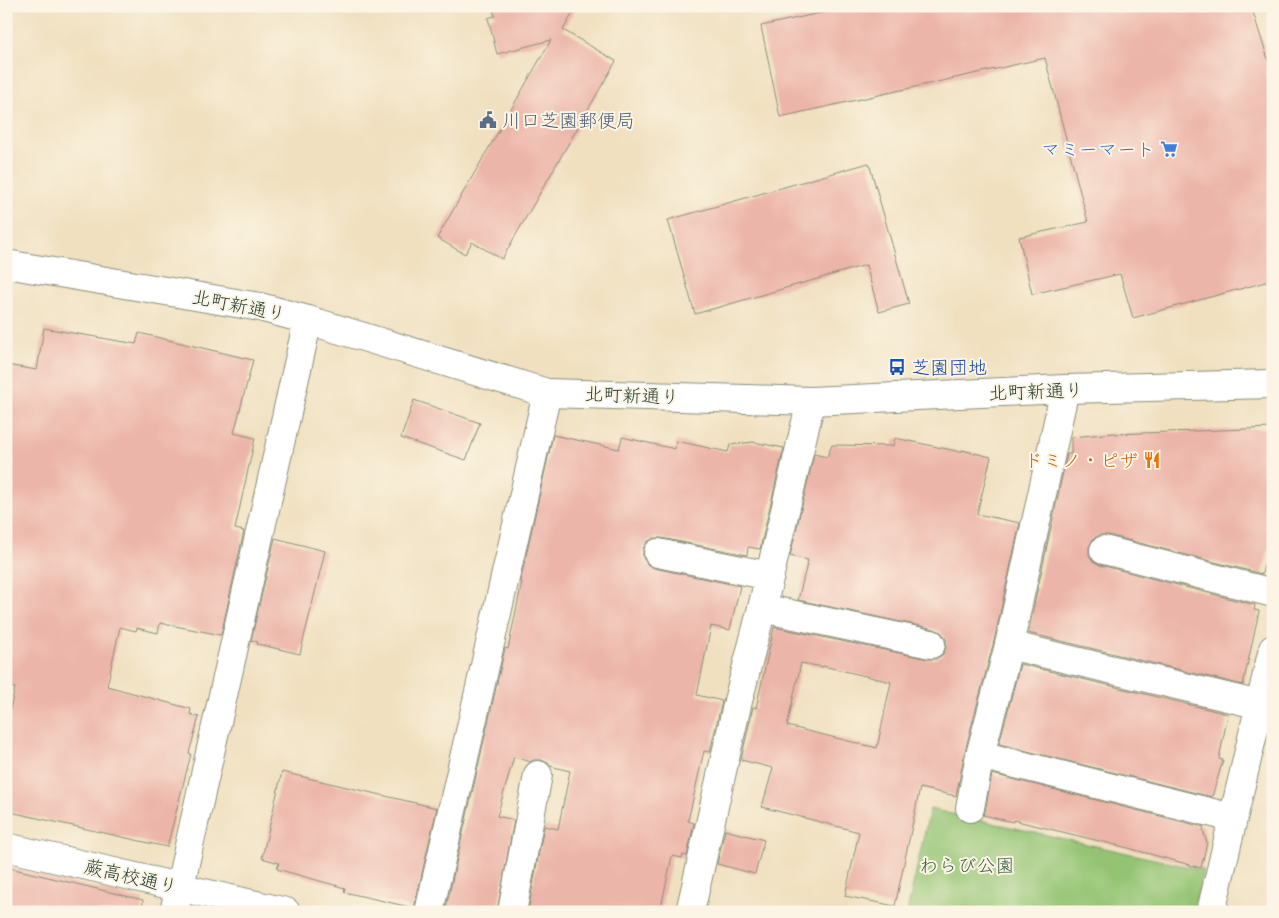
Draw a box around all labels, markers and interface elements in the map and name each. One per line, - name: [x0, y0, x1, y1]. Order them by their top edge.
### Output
- place label: 川口芝園郵便局: [502, 107, 635, 133]
- public building icon: 川口芝園郵便局: [478, 110, 498, 130]
- place label: マミーマート: [1041, 136, 1155, 162]
- supermarket icon: マミーマート: [1159, 139, 1179, 159]
- street label: 北町新通り: [190, 283, 288, 327]
- place label: 芝園団地: [911, 354, 987, 380]
- bus stop icon: 芝園団地: [887, 357, 907, 377]
- street label: 北町新通り: [988, 376, 1084, 406]
- street label: 北町新通り: [584, 380, 680, 410]
- place label: ドミノ・ピザ: [1024, 447, 1138, 473]
- restaurant icon: ドミノ・ピザ: [1142, 450, 1162, 470]
- park label: わらび公園: [919, 852, 1015, 878]
- street label: 蕨高校通り: [82, 853, 180, 899]

